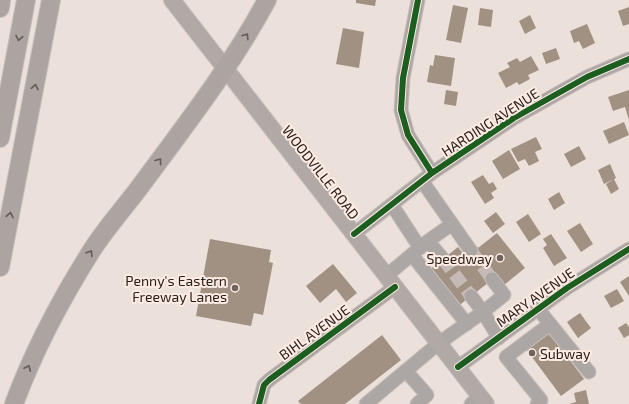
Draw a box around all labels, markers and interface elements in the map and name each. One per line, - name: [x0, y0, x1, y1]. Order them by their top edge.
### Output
- one-way arrow: [241, 33, 248, 40]
- one-way arrow: [15, 35, 24, 41]
- one-way arrow: [30, 84, 38, 90]
- street label: HARDING AVENUE: [438, 84, 542, 160]
- street label: WOODVILLE ROAD: [279, 122, 363, 222]
- one-way arrow: [154, 158, 161, 165]
- one-way arrow: [5, 212, 14, 218]
- place label: Speedway: [426, 250, 493, 267]
- one-way arrow: [85, 251, 92, 258]
- marker: Speedway: [495, 253, 505, 263]
- street label: MARY AVENUE: [493, 264, 577, 330]
- place label: Penny's Eastern Freeway Lanes: [125, 272, 227, 305]
- marker: Penny's Eastern Freeway Lanes: [230, 283, 240, 293]
- street label: BIHL AVENUE: [275, 301, 353, 363]
- place label: Subway: [540, 345, 591, 362]
- marker: Subway: [527, 348, 537, 358]
- one-way arrow: [23, 364, 31, 372]

